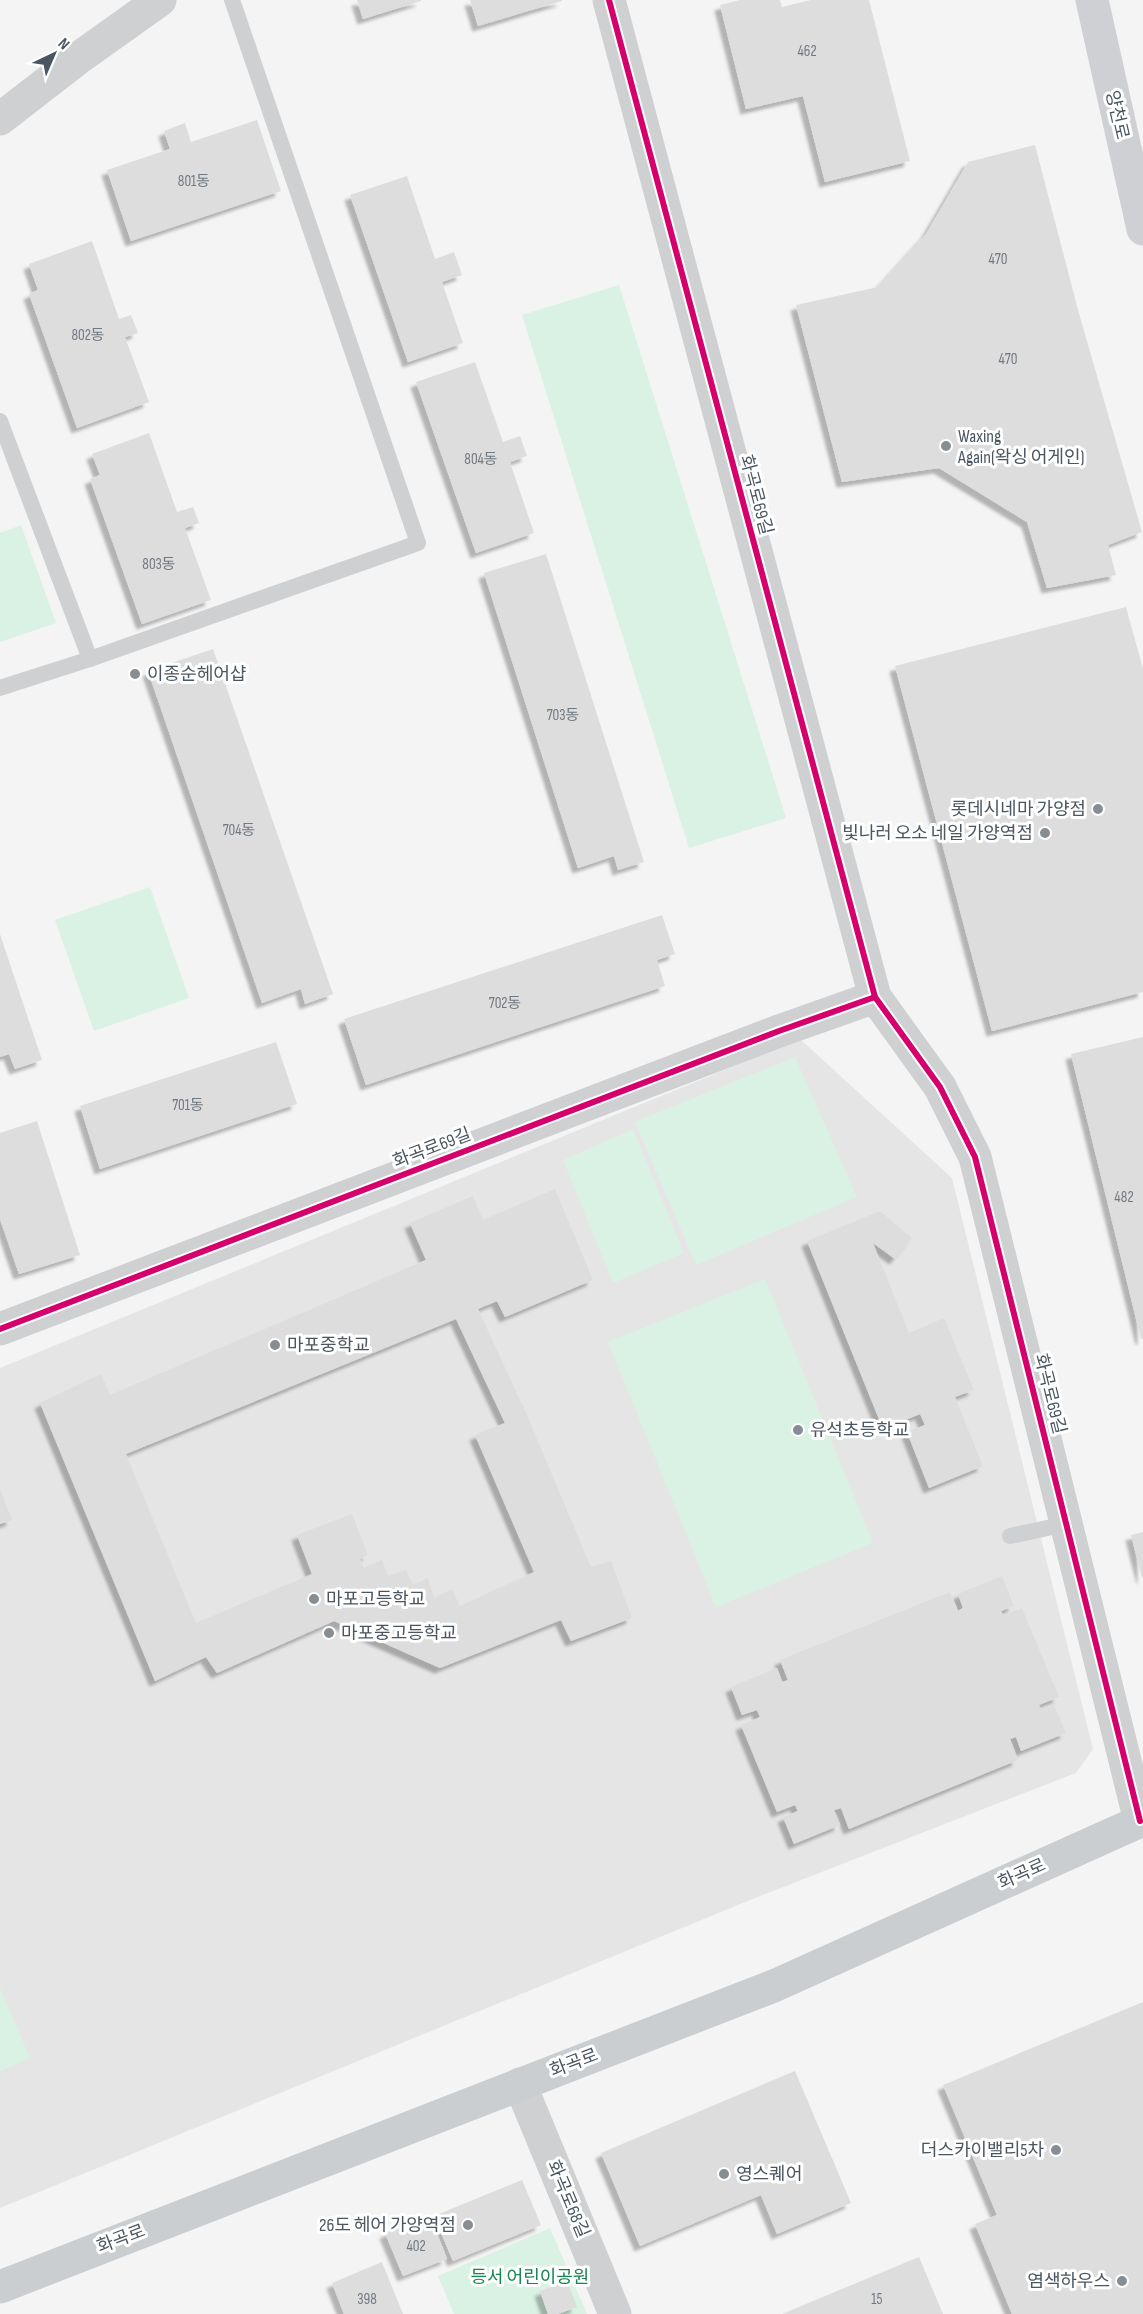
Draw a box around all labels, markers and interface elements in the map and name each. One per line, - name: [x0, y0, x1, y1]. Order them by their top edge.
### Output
- north arrow: [24, 24, 84, 84]
- text: N: [54, 34, 73, 54]
- house number: 462: [797, 42, 817, 61]
- street label: 양천로: [1101, 88, 1133, 142]
- house number: 801동: [178, 172, 210, 191]
- house number: 470: [989, 250, 1007, 269]
- house number: 802동: [71, 326, 105, 345]
- house number: 470: [999, 350, 1017, 369]
- place label: Waxing Again(왁싱 어게인): [957, 426, 1084, 468]
- marker: Waxing Again(왁싱 어게인): [939, 439, 953, 453]
- house number: 804동: [464, 450, 498, 469]
- street label: 화곡로69길: [735, 453, 777, 537]
- house number: 803동: [142, 555, 176, 574]
- place label: 이종순헤어샵: [147, 664, 246, 685]
- marker: 이종순헤어샵: [128, 667, 142, 681]
- house number: 703동: [547, 706, 579, 725]
- place label: 롯데시네마 가양점: [951, 799, 1086, 820]
- marker: 롯데시네마 가양점: [1091, 802, 1105, 816]
- house number: 704동: [223, 821, 255, 840]
- place label: 빛나러 오소 네일 가양역점: [842, 823, 1033, 844]
- marker: 빛나러 오소 네일 가양역점: [1038, 826, 1052, 840]
- house number: 702동: [489, 994, 521, 1013]
- house number: 701동: [172, 1096, 204, 1115]
- street label: 화곡로69길: [390, 1124, 474, 1172]
- house number: 482: [1114, 1188, 1134, 1207]
- place label: 마포중학교: [287, 1335, 370, 1356]
- marker: 마포중학교: [268, 1338, 282, 1352]
- street label: 화곡로69길: [1030, 1352, 1070, 1436]
- place label: 유석초등학교: [810, 1420, 909, 1441]
- marker: 유석초등학교: [791, 1423, 805, 1437]
- place label: 마포고등학교: [326, 1589, 425, 1610]
- marker: 마포고등학교: [307, 1592, 321, 1606]
- place label: 마포중고등학교: [341, 1623, 457, 1644]
- marker: 마포중고등학교: [322, 1626, 336, 1640]
- street label: 화곡로: [995, 1854, 1049, 1894]
- street label: 화곡로: [547, 2044, 601, 2082]
- place label: 더스카이밸리5차: [921, 2140, 1044, 2161]
- marker: 더스카이밸리5차: [1049, 2143, 1063, 2157]
- street label: 화곡로68길: [542, 2157, 594, 2241]
- place label: 영스퀘어: [736, 2164, 802, 2185]
- marker: 영스퀘어: [717, 2167, 731, 2181]
- place label: 26도 헤어 가양역점: [319, 2215, 456, 2236]
- marker: 26도 헤어 가양역점: [461, 2218, 475, 2232]
- street label: 화곡로: [94, 2220, 148, 2258]
- house number: 402: [406, 2237, 426, 2256]
- park label: 등서 어린이공원: [471, 2267, 589, 2288]
- place label: 염색하우스: [1027, 2271, 1110, 2292]
- marker: 염색하우스: [1115, 2274, 1129, 2288]
- house number: 398: [357, 2290, 377, 2309]
- house number: 15: [871, 2290, 883, 2309]

